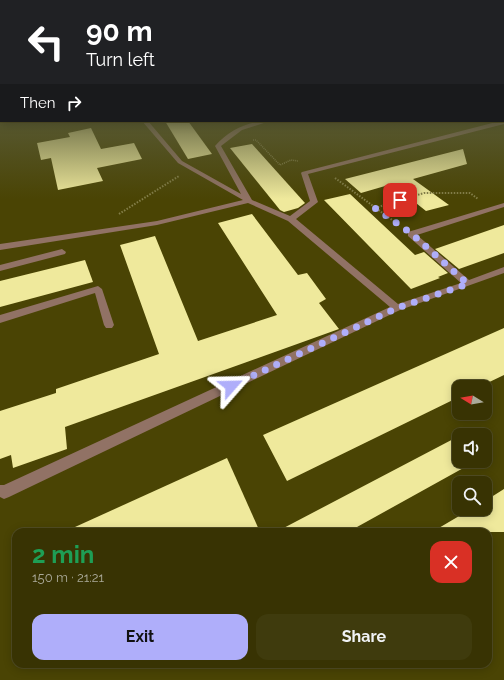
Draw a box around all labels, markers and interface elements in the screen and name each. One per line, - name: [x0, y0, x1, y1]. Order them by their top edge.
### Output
- text: 90 m: [86, 15, 152, 48]
- icon: left: [20, 16, 72, 68]
- text: Turn left: [86, 49, 155, 70]
- icon: right: [63, 92, 85, 114]
- text: Then: [20, 94, 55, 112]
- pin: [383, 183, 417, 217]
- icon: arrive: [389, 189, 411, 211]
- position arrow: [210, 365, 252, 407]
- north arrow: [452, 380, 492, 420]
- map controls: [452, 380, 492, 516]
- button: sound: [452, 428, 492, 468]
- button: search: [452, 476, 492, 516]
- text: 2 min: [32, 540, 94, 569]
- button: close: [430, 541, 472, 583]
- text: 150 m · 21:21: [32, 570, 104, 585]
- button: Exit: [32, 614, 248, 660]
- button: Share: [256, 614, 472, 660]

